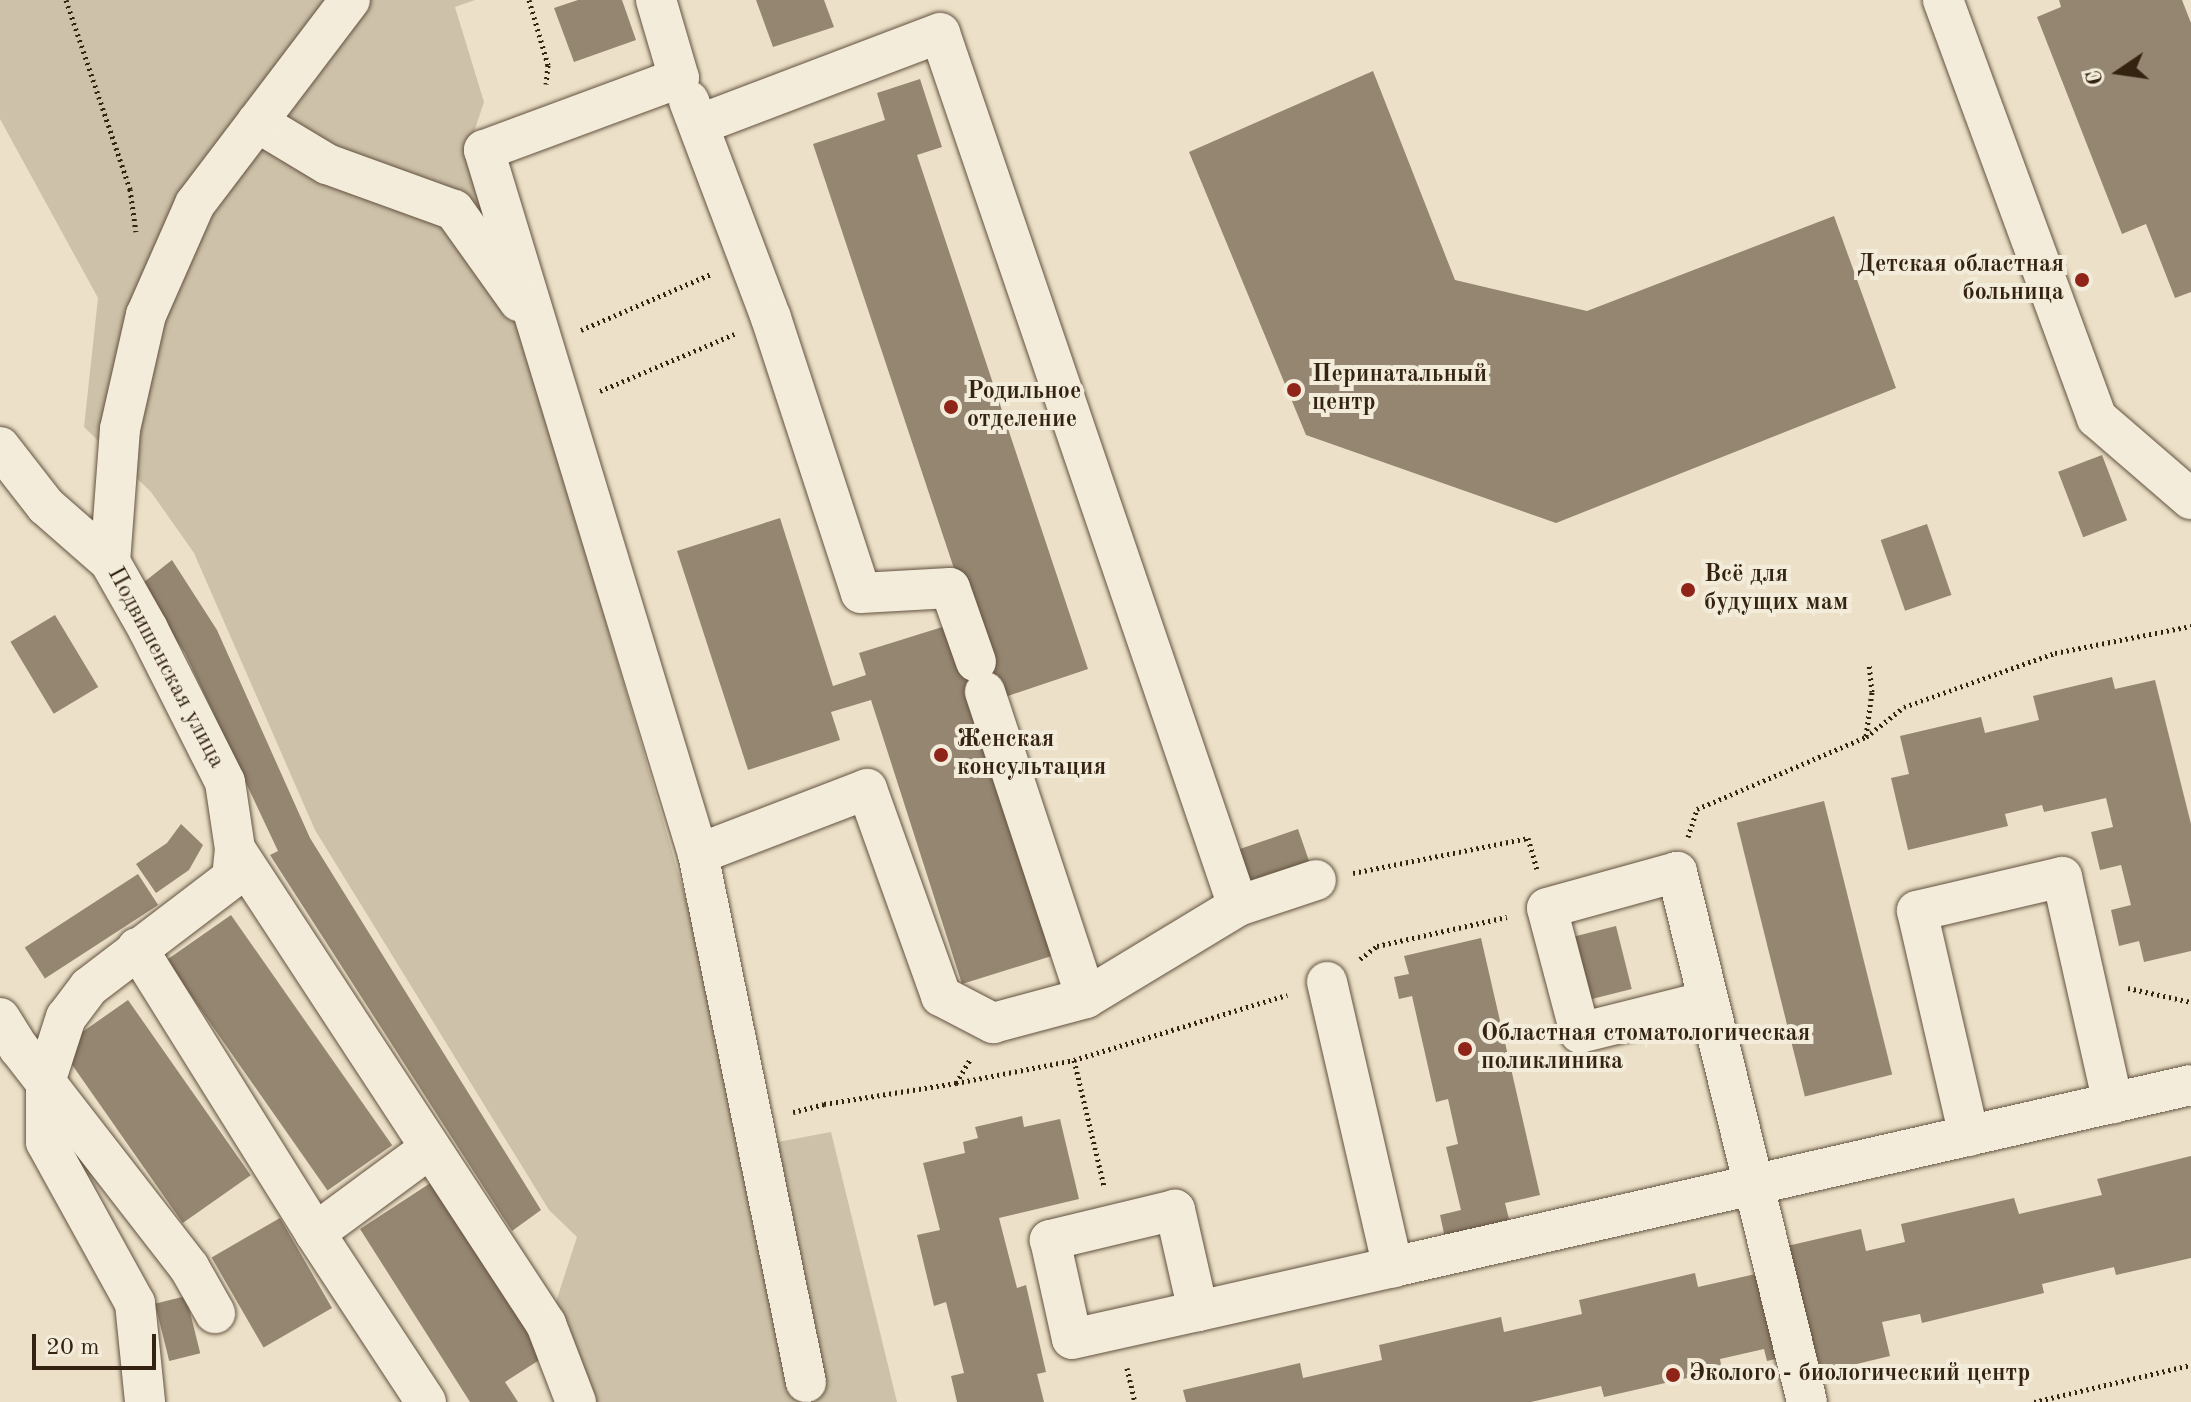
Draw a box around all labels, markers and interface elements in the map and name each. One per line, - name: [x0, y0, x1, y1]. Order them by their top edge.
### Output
- north arrow: [2079, 32, 2159, 112]
- text: С: [2083, 68, 2108, 87]
- place label: Детская областная больница: [1857, 252, 2064, 308]
- marker: Детская областная больница: [2071, 269, 2093, 291]
- place label: Перинатальный центр: [1312, 362, 1487, 418]
- place label: Родильное отделение: [967, 379, 1081, 435]
- marker: Перинатальный центр: [1283, 379, 1305, 401]
- marker: Родильное отделение: [942, 398, 960, 416]
- street label: Подвишенская улица: [100, 562, 230, 774]
- place label: Всё для будущих мам: [1704, 562, 1848, 618]
- marker: Всё для будущих мам: [1679, 581, 1697, 599]
- place label: Женская консультация: [957, 727, 1106, 783]
- marker: Женская консультация: [932, 746, 950, 764]
- place label: Областная стоматологическая поликлиника: [1481, 1021, 1810, 1077]
- marker: Областная стоматологическая поликлиника: [1456, 1040, 1474, 1058]
- scale bar: [36, 1318, 160, 1368]
- text: 20 m: [46, 1336, 100, 1360]
- place label: Эколого - биологический центр: [1689, 1361, 2030, 1389]
- marker: Эколого - биологический центр: [1664, 1366, 1682, 1384]

